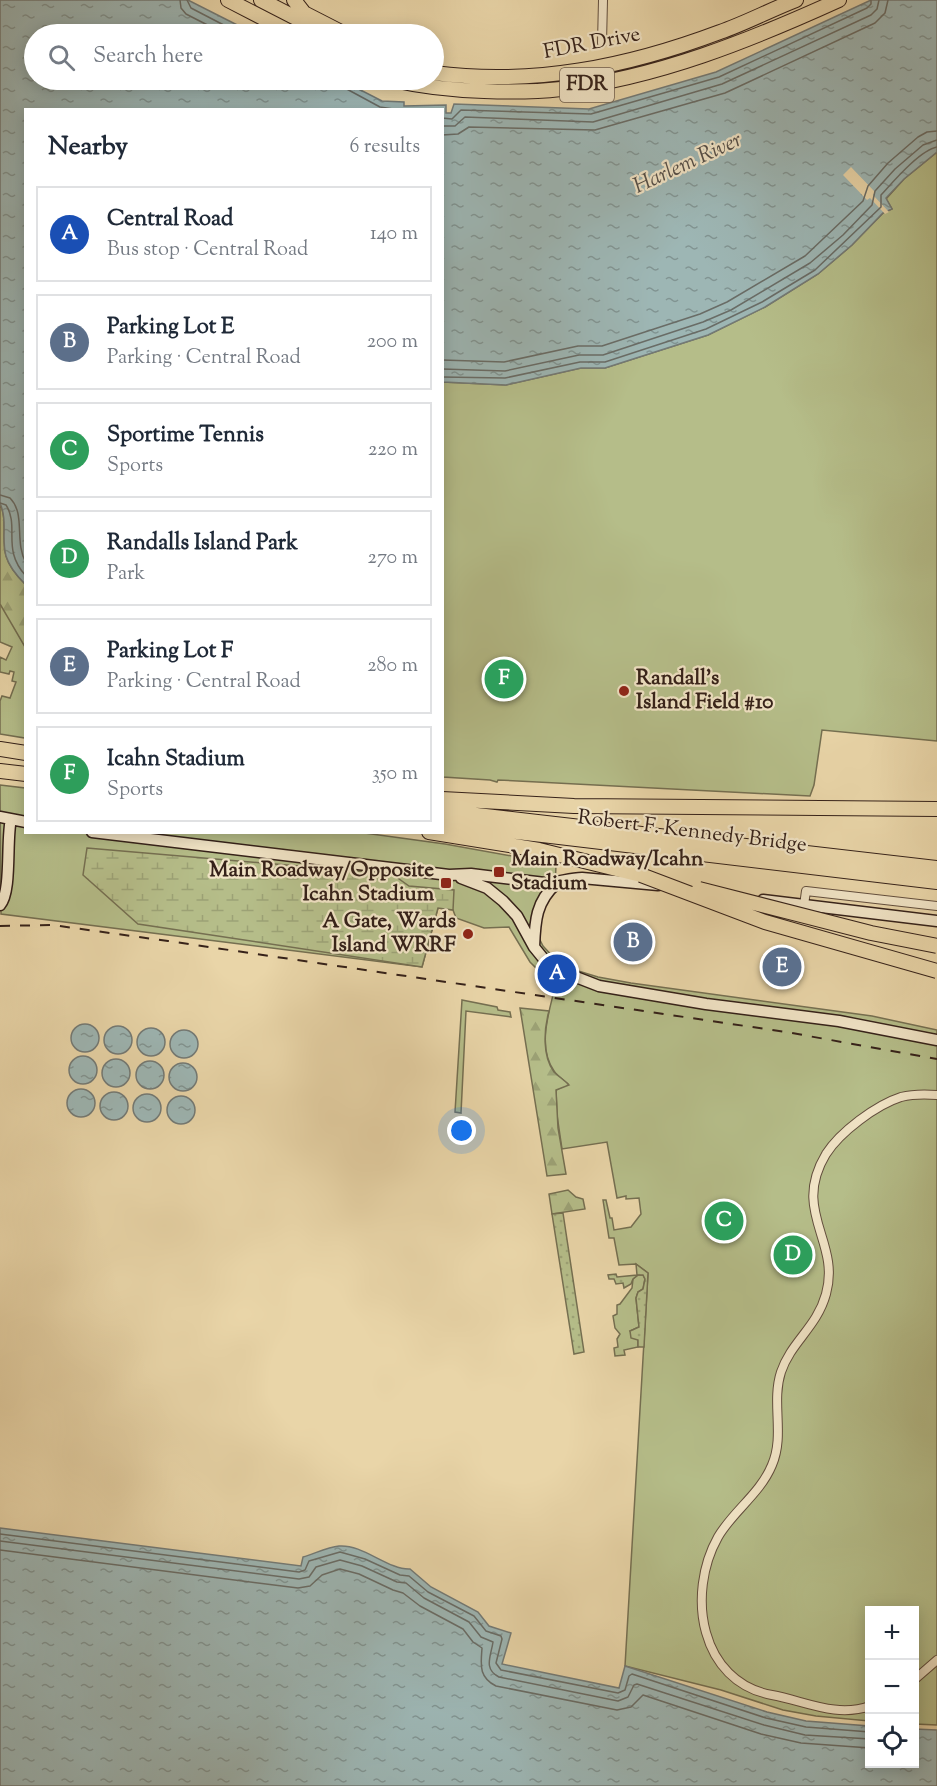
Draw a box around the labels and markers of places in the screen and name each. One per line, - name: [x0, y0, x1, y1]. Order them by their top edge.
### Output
- pin: F: [484, 656, 524, 702]
- place label: Randall's Island Field #10: [636, 664, 773, 718]
- marker: Randall's Island Field #10: [617, 684, 631, 698]
- place label: Main Roadway/Icahn Stadium: [511, 845, 704, 899]
- place label: Main Roadway/Opposite Icahn Stadium: [209, 856, 435, 910]
- marker: Main Roadway/Icahn Stadium: [492, 865, 506, 879]
- marker: Main Roadway/Opposite Icahn Stadium: [439, 876, 453, 890]
- place label: A Gate, Wards Island WRRF: [322, 907, 456, 961]
- pin: B: [614, 920, 652, 964]
- marker: A Gate, Wards Island WRRF: [461, 927, 475, 941]
- pin: E: [762, 944, 802, 990]
- pin: A: [538, 952, 576, 996]
- pin: C: [704, 1198, 744, 1244]
- pin: D: [774, 1232, 812, 1278]

